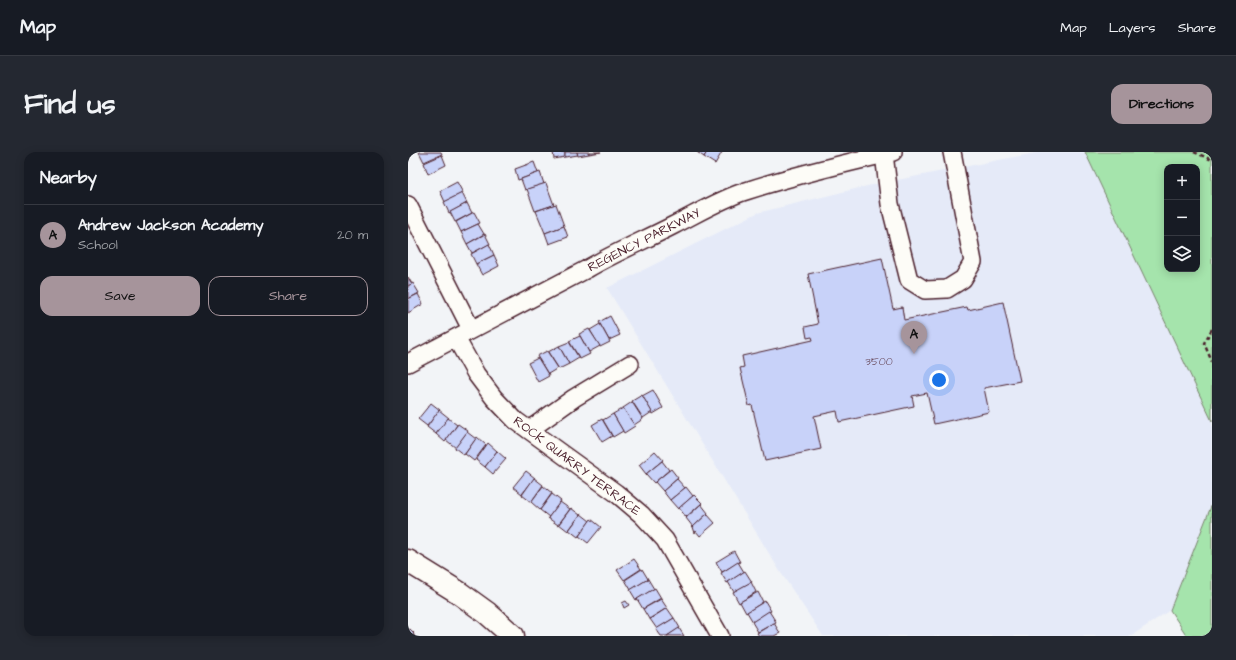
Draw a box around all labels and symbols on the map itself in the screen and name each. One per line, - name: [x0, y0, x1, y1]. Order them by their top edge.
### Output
- street label: REGENCY PARKWAY: [584, 204, 704, 276]
- pin: A: [901, 321, 927, 354]
- house number: 3500: [865, 354, 893, 369]
- your location: [929, 370, 949, 390]
- street label: ROCK QUARRY TERRACE: [510, 412, 645, 520]

